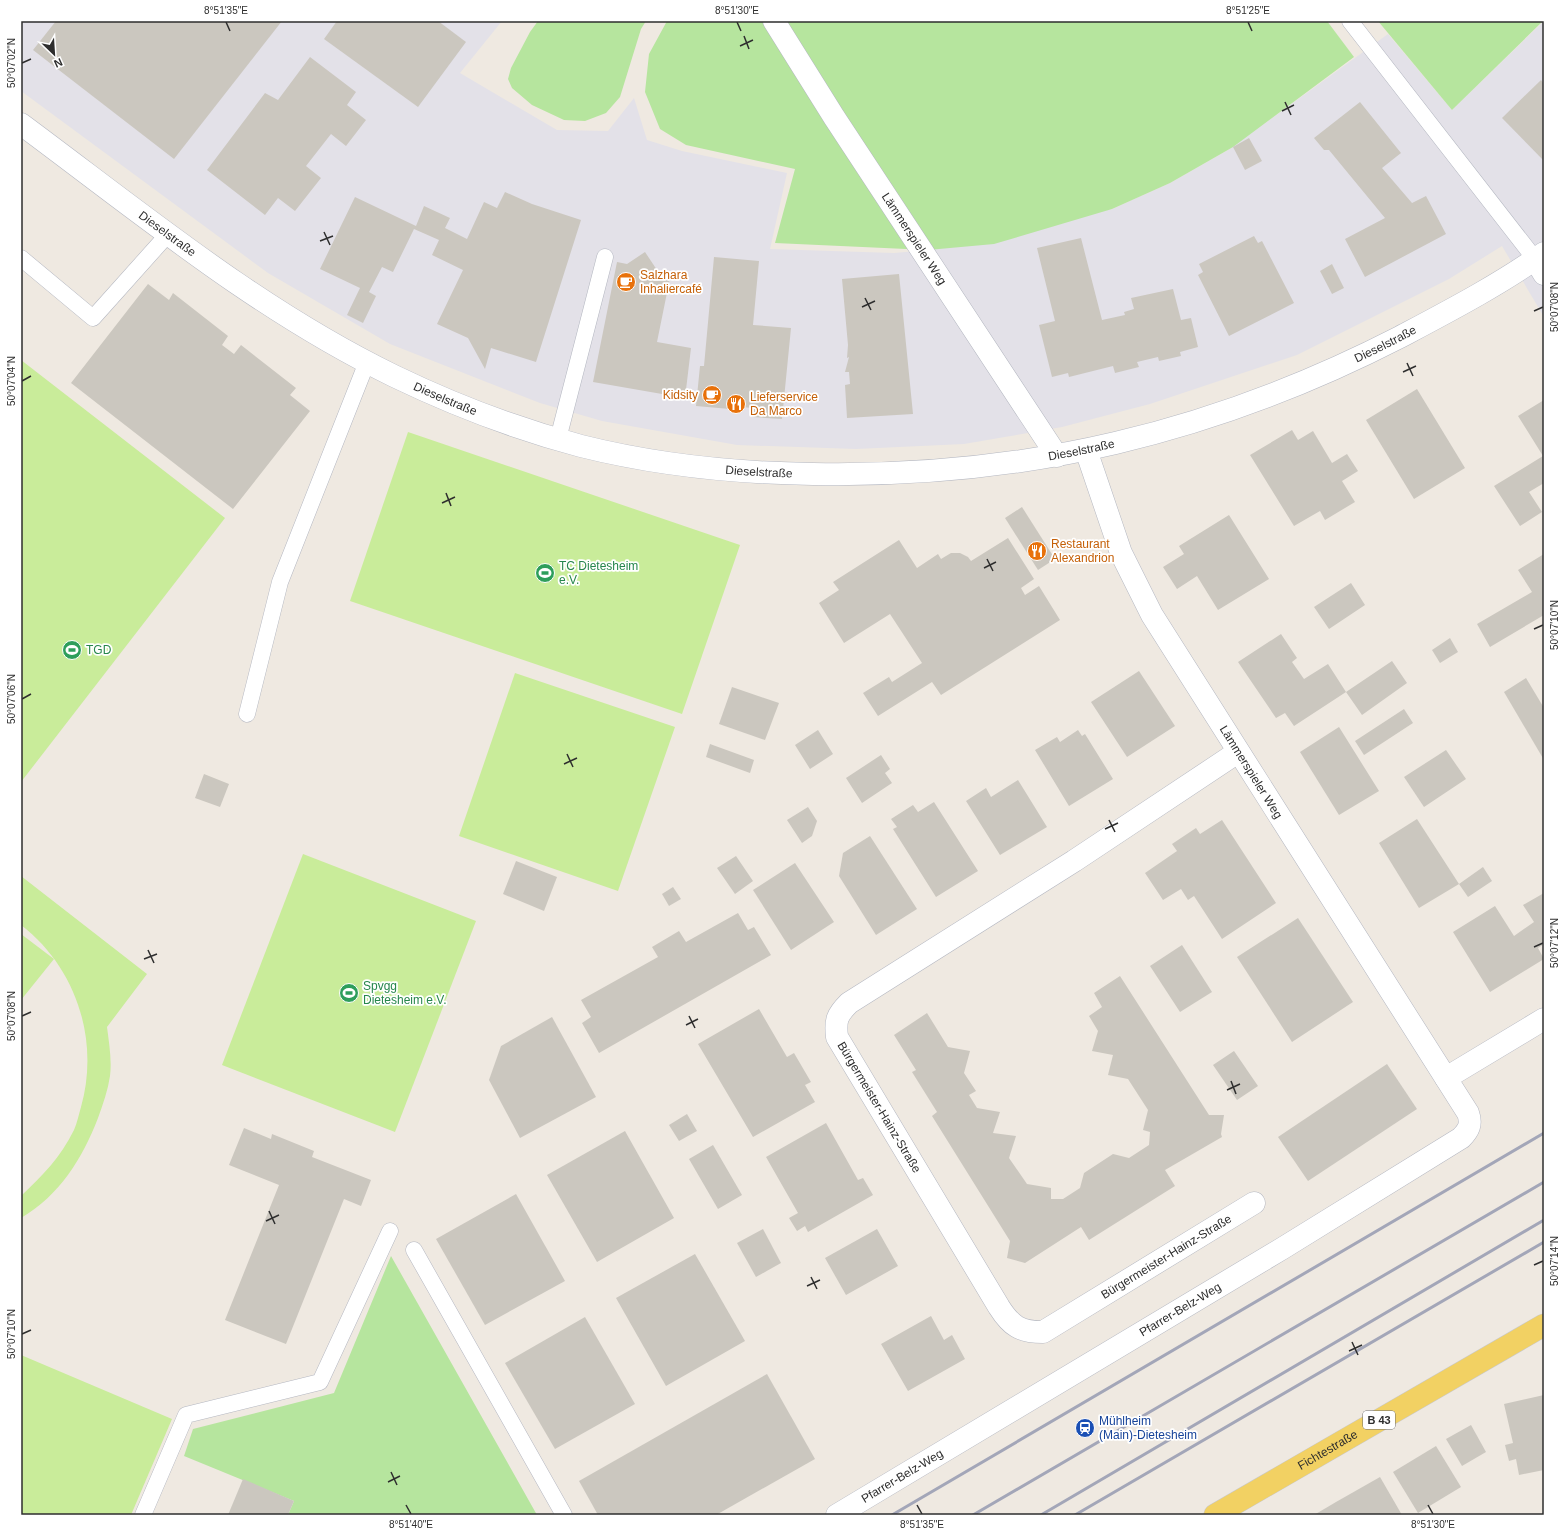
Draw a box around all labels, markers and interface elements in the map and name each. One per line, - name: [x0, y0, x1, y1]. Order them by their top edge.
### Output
- text: 8°51'35"E: [204, 5, 248, 16]
- text: 8°51'30"E: [715, 5, 759, 16]
- text: 8°51'25"E: [1226, 5, 1270, 16]
- north arrow: [34, 34, 74, 74]
- text: 50°07'02"N: [6, 38, 17, 88]
- text: N: [52, 56, 64, 70]
- street label: Lämmerspieler Weg: [879, 190, 949, 287]
- street label: Dieselstraße: [136, 208, 199, 260]
- place label: Salzhara Inhaliercafé: [640, 268, 702, 296]
- cafe icon: Salzhara Inhaliercafé: [615, 271, 637, 293]
- text: 50°07'08"N: [1549, 282, 1560, 332]
- street label: Dieselstraße: [1352, 323, 1419, 365]
- text: 50°07'04"N: [6, 356, 17, 406]
- street label: Dieselstraße: [411, 379, 479, 418]
- cafe icon: Kidsity: [701, 384, 723, 406]
- place label: Kidsity: [663, 388, 698, 402]
- place label: Lieferservice Da Marco: [750, 390, 818, 418]
- restaurant icon: Lieferservice Da Marco: [725, 393, 747, 415]
- street label: Dieselstraße: [1047, 436, 1116, 464]
- street label: Dieselstraße: [725, 463, 793, 481]
- place label: Restaurant Alexandrion: [1051, 537, 1114, 565]
- restaurant icon: Restaurant Alexandrion: [1026, 540, 1048, 562]
- place label: TC Dietesheim e.V.: [559, 559, 638, 587]
- sports icon: TC Dietesheim e.V.: [534, 562, 556, 584]
- text: 50°07'10"N: [1549, 600, 1560, 650]
- sports icon: TGD: [61, 639, 83, 661]
- place label: TGD: [86, 643, 112, 657]
- text: 50°07'06"N: [6, 674, 17, 724]
- street label: Lämmerspieler Weg: [1217, 723, 1285, 821]
- text: 50°07'12"N: [1549, 918, 1560, 968]
- place label: Spvgg Dietesheim e.V.: [363, 979, 447, 1007]
- sports icon: Spvgg Dietesheim e.V.: [338, 982, 360, 1004]
- text: 50°07'08"N: [6, 991, 17, 1041]
- street label: Bürgermeister-Hainz-Straße: [835, 1039, 924, 1176]
- street label: Bürgermeister-Hainz-Straße: [1098, 1211, 1234, 1302]
- text: 50°07'14"N: [1549, 1236, 1560, 1286]
- street label: Pfarrer-Belz-Weg: [1137, 1280, 1224, 1339]
- text: 50°07'10"N: [6, 1309, 17, 1359]
- road number: B 43: [1363, 1411, 1395, 1429]
- place label: Mühlheim (Main)-Dietesheim: [1099, 1414, 1197, 1442]
- station icon: Mühlheim (Main)-Dietesheim: [1074, 1417, 1096, 1439]
- street label: Fichtestraße: [1295, 1427, 1360, 1473]
- street label: Pfarrer-Belz-Weg: [859, 1446, 946, 1506]
- text: 8°51'40"E: [389, 1519, 433, 1530]
- text: 8°51'35"E: [900, 1519, 944, 1530]
- text: 8°51'30"E: [1411, 1519, 1455, 1530]

